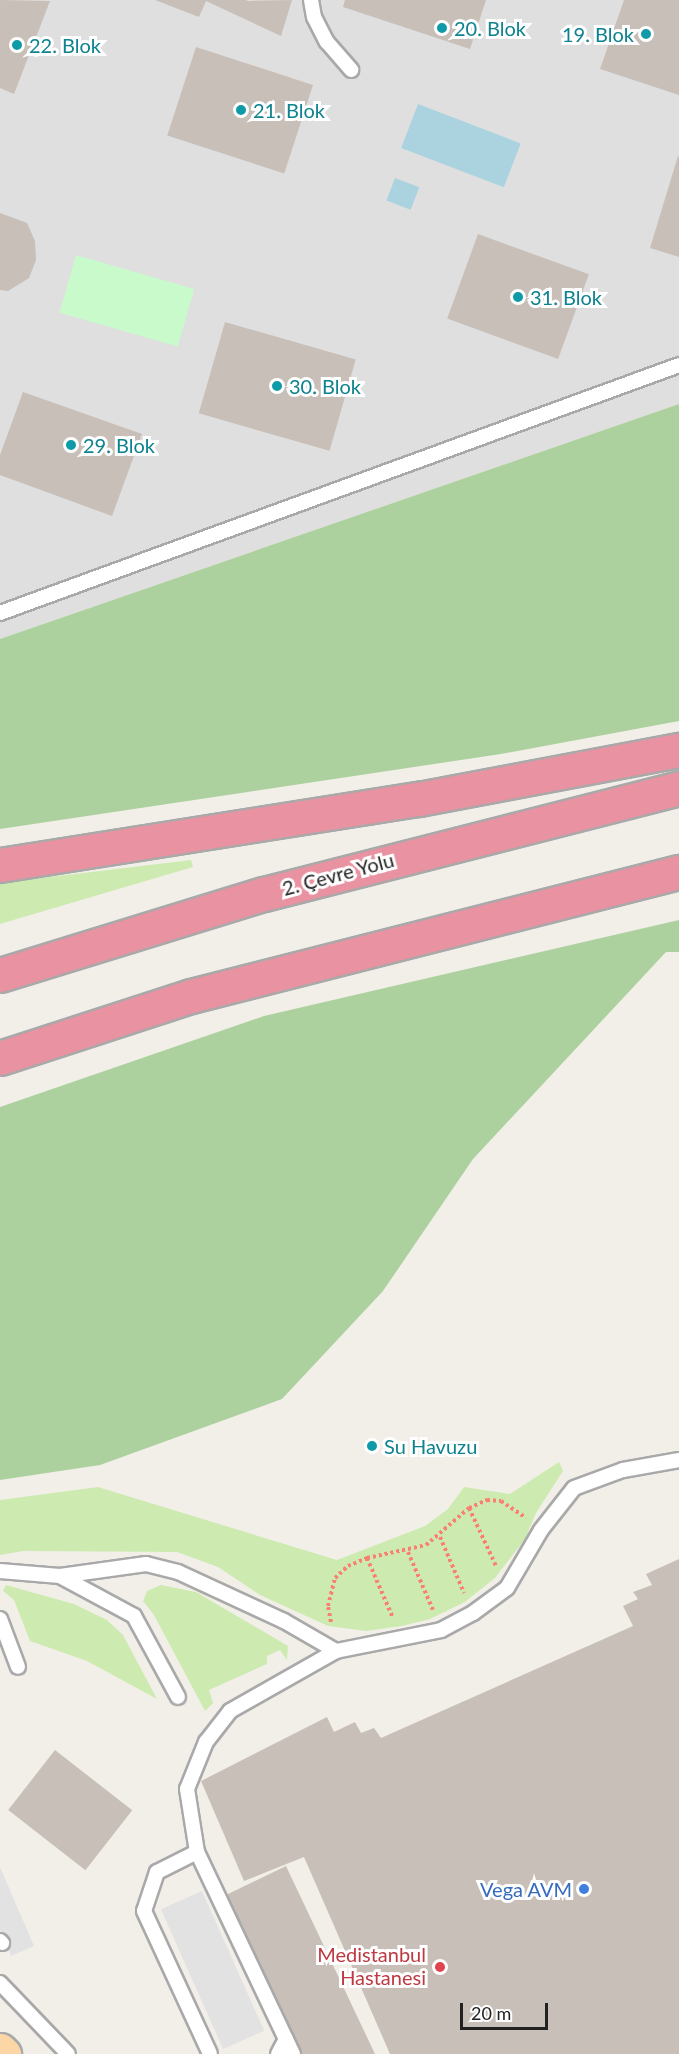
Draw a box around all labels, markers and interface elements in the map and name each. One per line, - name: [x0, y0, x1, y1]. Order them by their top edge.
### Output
- place label: 20. Blok: [454, 16, 526, 40]
- marker: 20. Blok: [435, 21, 449, 35]
- place label: 19. Blok: [562, 22, 634, 46]
- marker: 19. Blok: [639, 27, 653, 41]
- place label: 22. Blok: [29, 33, 101, 57]
- marker: 22. Blok: [10, 38, 24, 52]
- place label: 21. Blok: [253, 98, 325, 122]
- marker: 21. Blok: [234, 103, 248, 117]
- place label: 31. Blok: [530, 285, 602, 309]
- marker: 31. Blok: [511, 290, 525, 304]
- place label: 30. Blok: [289, 374, 361, 398]
- marker: 30. Blok: [270, 379, 284, 393]
- place label: 29. Blok: [83, 433, 155, 457]
- marker: 29. Blok: [64, 438, 78, 452]
- street label: 2. Çevre Yolu: [279, 847, 397, 901]
- place label: Su Havuzu: [384, 1434, 477, 1458]
- marker: Su Havuzu: [365, 1439, 379, 1453]
- place label: Vega AVM: [479, 1877, 572, 1901]
- marker: Vega AVM: [577, 1882, 591, 1896]
- place label: Medistanbul Hastanesi: [317, 1943, 426, 1990]
- marker: Medistanbul Hastanesi: [431, 1958, 449, 1976]
- scale bar: [463, 1991, 552, 2029]
- text: 20 m: [471, 2002, 511, 2024]

